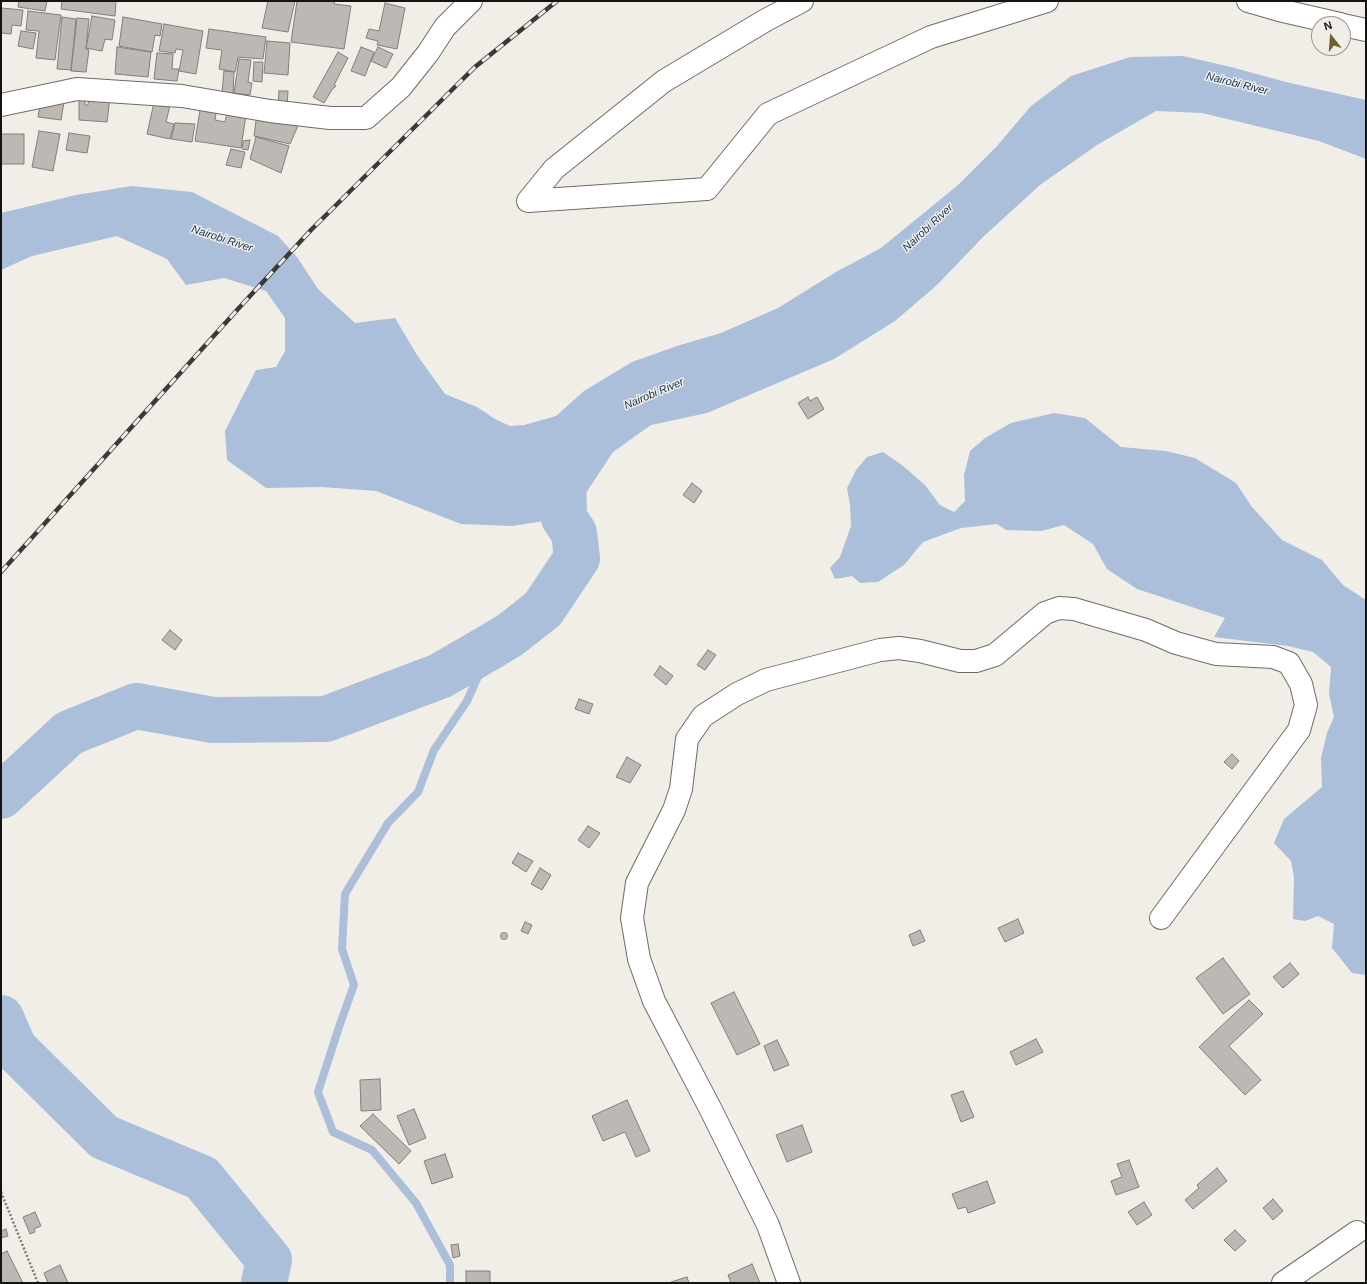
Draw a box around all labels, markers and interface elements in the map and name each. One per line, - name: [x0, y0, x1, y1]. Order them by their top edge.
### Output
- north arrow: [1311, 16, 1351, 56]
- text: N: [1322, 19, 1333, 32]
- water label: Nairobi River: [1205, 70, 1269, 98]
- water label: Nairobi River: [900, 201, 956, 255]
- water label: Nairobi River: [190, 223, 254, 255]
- water label: Nairobi River: [622, 376, 686, 412]

